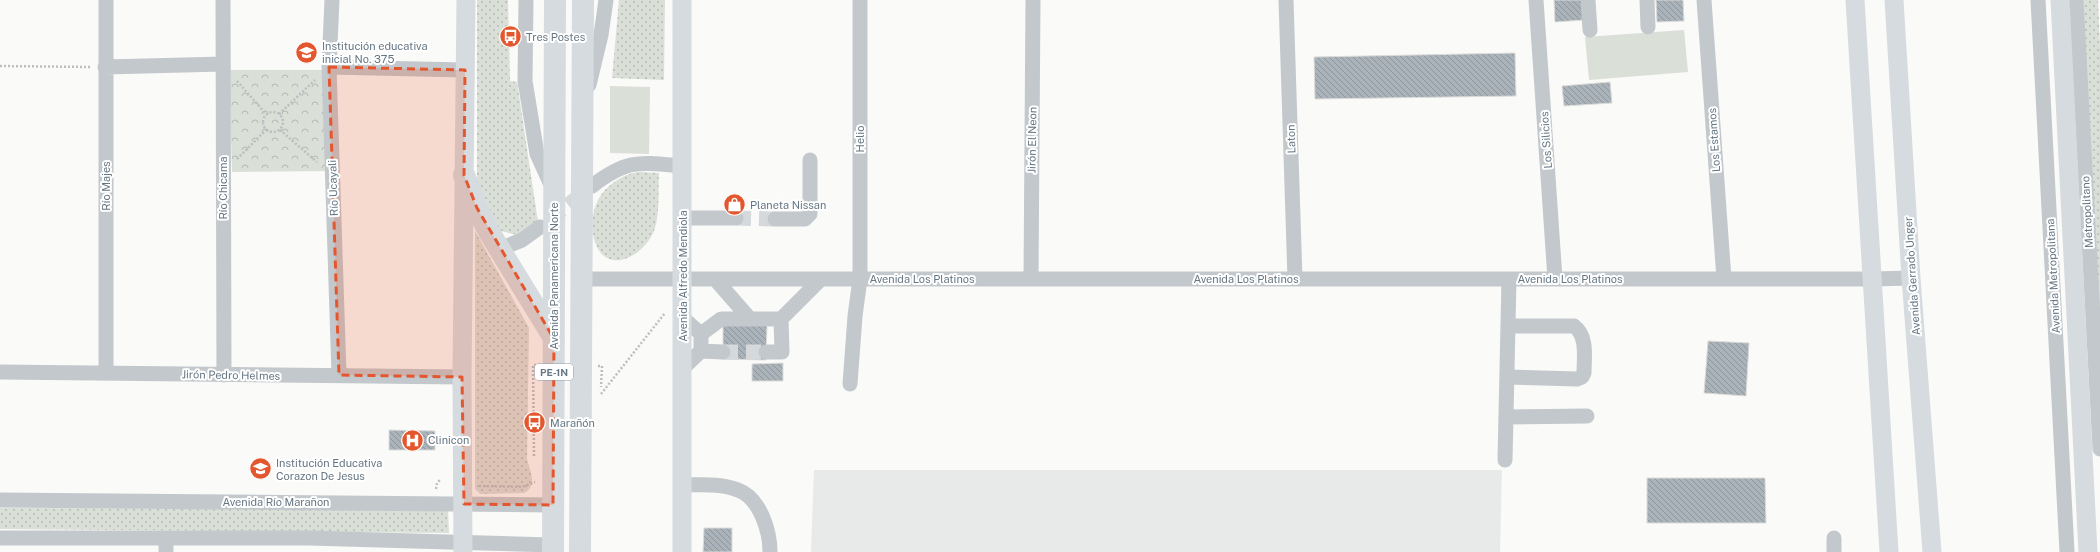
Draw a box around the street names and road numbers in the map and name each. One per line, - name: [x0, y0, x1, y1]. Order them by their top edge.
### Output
- street label: Jirón El Neon: [1025, 107, 1039, 173]
- street label: Los Estamos: [1706, 107, 1722, 172]
- street label: Los Silicios: [1538, 111, 1554, 169]
- street label: Laton: [1285, 124, 1297, 154]
- street label: Helio: [854, 126, 866, 152]
- street label: Río Chicama: [217, 156, 229, 220]
- street label: Río Ucayali: [326, 160, 340, 216]
- street label: Río Majes: [100, 161, 112, 211]
- street label: Metropolitano: [2079, 176, 2095, 248]
- street label: Avenida Panamericana Norte: [548, 202, 560, 350]
- street label: Avenida Alfredo Mendiola: [677, 210, 689, 342]
- street label: Avenida Gerrado Unger: [1902, 216, 1922, 336]
- street label: Avenida Metropolitana: [2044, 218, 2062, 334]
- street label: Avenida Los Platinos: [869, 273, 975, 285]
- street label: Avenida Los Platinos: [1193, 273, 1299, 285]
- street label: Avenida Los Platinos: [1517, 273, 1623, 285]
- road number: PE-1N: [535, 364, 573, 380]
- street label: Jirón Pedro Helmes: [182, 368, 281, 382]
- street label: Avenida Río Marañon: [223, 496, 329, 508]

